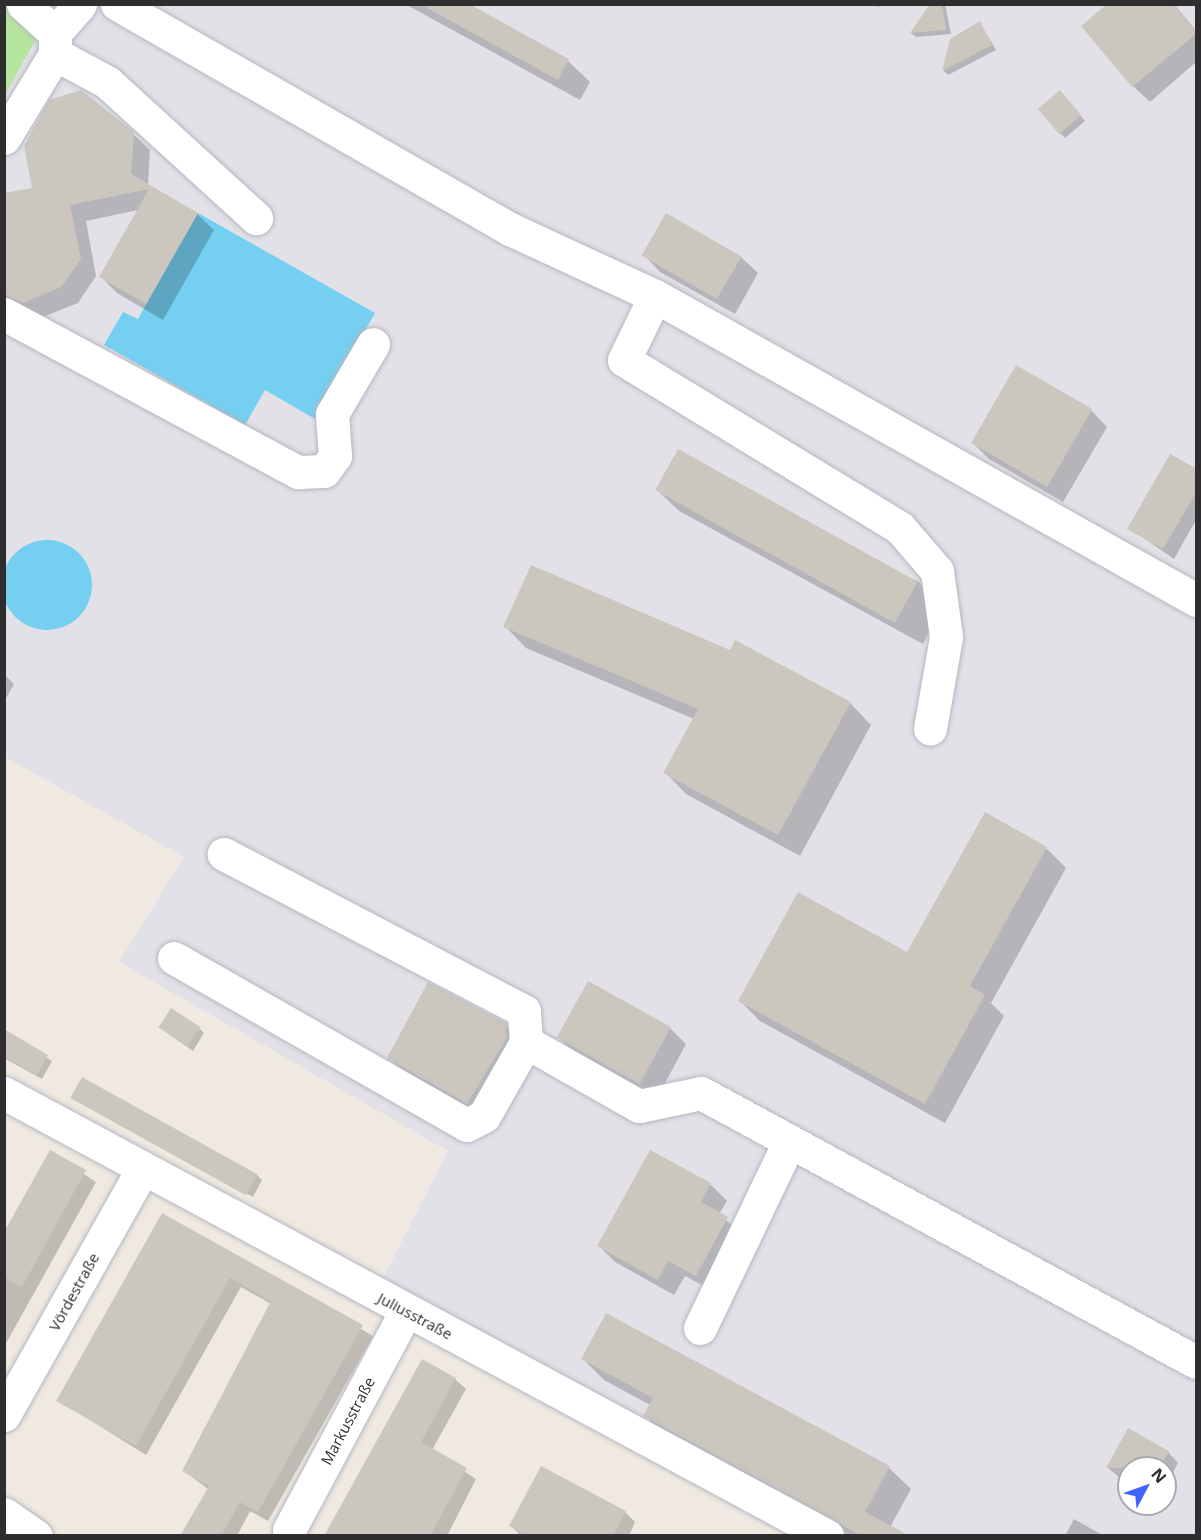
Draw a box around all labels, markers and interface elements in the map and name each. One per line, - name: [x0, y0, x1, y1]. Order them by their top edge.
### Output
- street label: Vördestraße: [45, 1250, 103, 1334]
- street label: Juliusstraße: [375, 1289, 455, 1343]
- street label: Markusstraße: [317, 1374, 379, 1468]
- north arrow: [1117, 1456, 1177, 1516]
- text: N: [1146, 1463, 1172, 1488]

